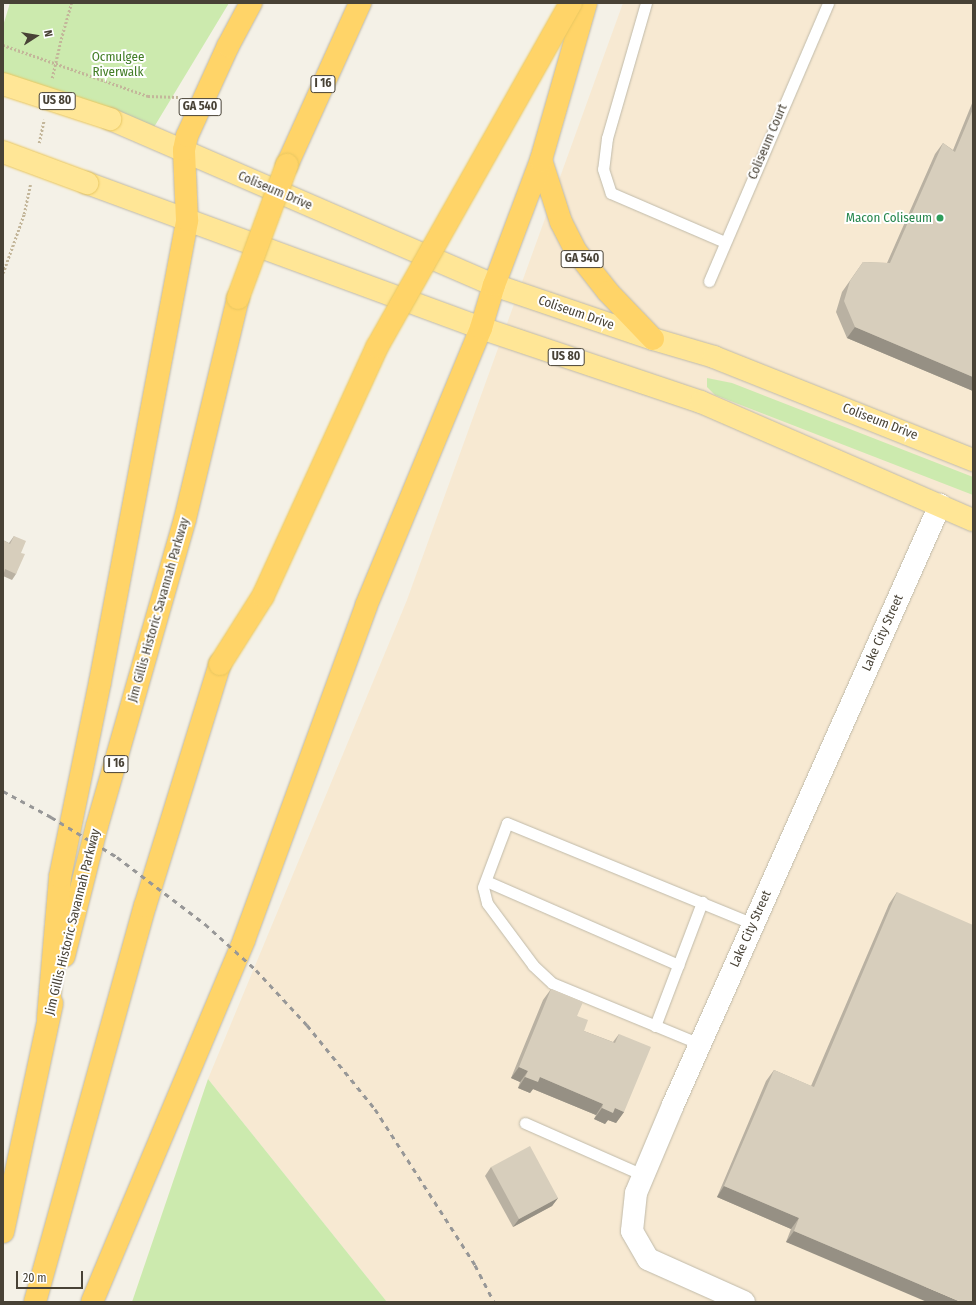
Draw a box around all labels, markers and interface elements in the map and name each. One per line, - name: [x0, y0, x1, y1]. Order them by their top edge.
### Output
- north arrow: [16, 16, 56, 56]
- text: N: [41, 29, 55, 38]
- park label: Ocmulgee Riverwalk: [92, 50, 144, 81]
- road number: I 16: [310, 74, 336, 94]
- road number: US 80: [38, 91, 76, 111]
- road number: GA 540: [178, 97, 222, 117]
- street label: Coliseum Court: [745, 102, 791, 182]
- street label: Coliseum Drive: [235, 168, 315, 214]
- place label: Macon Coliseum: [846, 210, 932, 226]
- marker: Macon Coliseum: [935, 213, 945, 223]
- road number: GA 540: [560, 249, 604, 269]
- street label: Coliseum Drive: [536, 293, 616, 333]
- road number: US 80: [547, 347, 585, 367]
- street label: Coliseum Drive: [840, 401, 920, 443]
- street label: Jim Gillis Historic Savannah Parkway: [125, 516, 193, 704]
- street label: Lake City Street: [859, 592, 907, 674]
- road number: I 16: [103, 754, 129, 774]
- street label: Jim Gillis Historic Savannah Parkway: [42, 827, 104, 1017]
- street label: Lake City Street: [727, 888, 775, 970]
- scale bar: [18, 1263, 85, 1289]
- text: 20 m: [23, 1271, 47, 1285]

